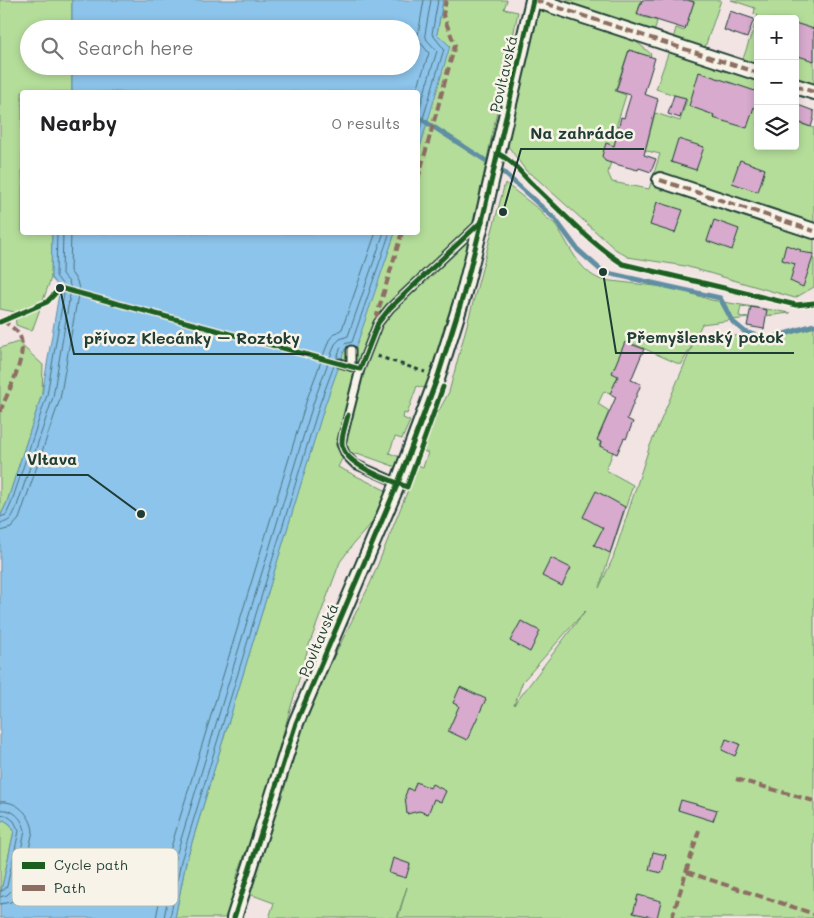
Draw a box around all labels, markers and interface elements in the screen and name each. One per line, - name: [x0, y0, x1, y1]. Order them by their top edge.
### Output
- map controls: [754, 15, 799, 150]
- button: +: [754, 15, 799, 60]
- search box: [20, 20, 420, 75]
- icon: search: [38, 34, 66, 62]
- street label: Povltavská: [484, 34, 522, 114]
- text: Search here: [78, 35, 194, 60]
- button: −: [754, 60, 799, 105]
- button: layers: [754, 105, 799, 150]
- text: Nearby: [40, 109, 117, 136]
- text: 0 results: [332, 112, 400, 133]
- callout: Na zahrádce: [521, 118, 644, 149]
- text: Na zahrádce: [530, 122, 634, 143]
- callout: Přemyšlenský potok: [616, 322, 794, 353]
- callout: přívoz Klecánky – Roztoky: [74, 323, 310, 354]
- text: Přemyšlenský potok: [626, 326, 784, 347]
- text: přívoz Klecánky – Roztoky: [84, 327, 300, 348]
- callout: Vltava: [17, 444, 88, 475]
- text: Vltava: [27, 448, 77, 469]
- street label: Povltavská: [294, 600, 342, 680]
- legend: [12, 848, 178, 906]
- text: Cycle path: [54, 855, 128, 874]
- text: Path: [54, 878, 85, 897]

